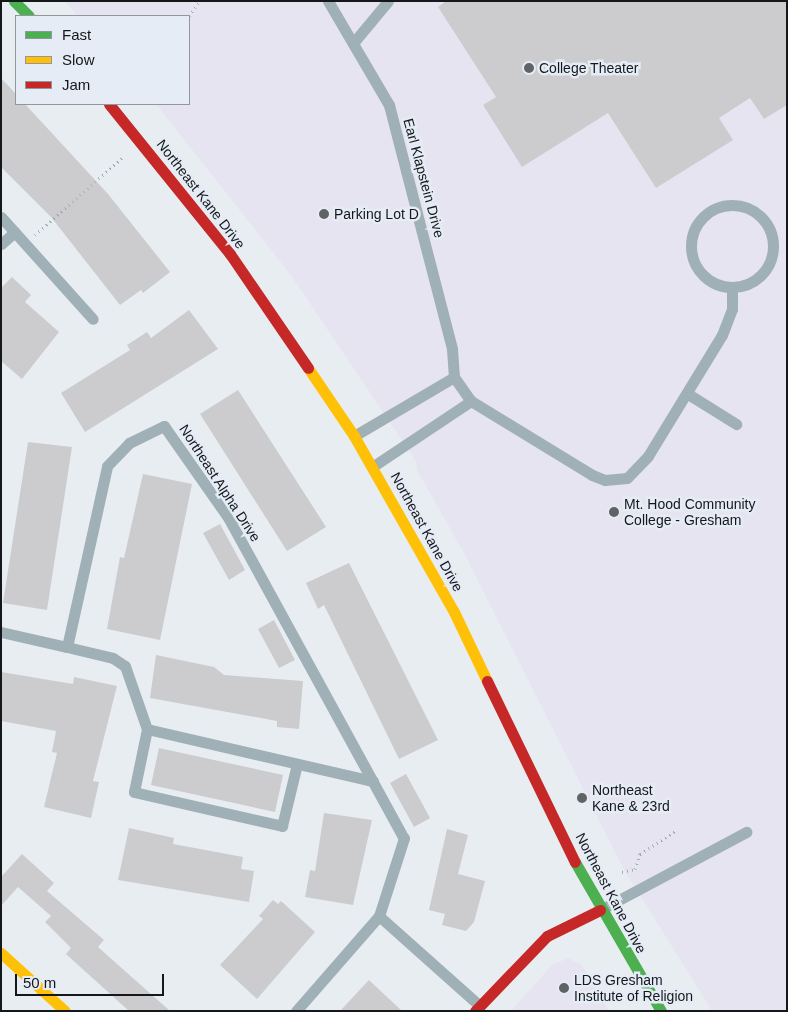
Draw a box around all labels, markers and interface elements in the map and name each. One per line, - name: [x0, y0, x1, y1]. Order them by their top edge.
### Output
- legend: [15, 15, 190, 105]
- text: Fast: [62, 26, 91, 43]
- text: Slow: [62, 51, 95, 68]
- place label: College Theater: [539, 60, 639, 76]
- marker: College Theater: [523, 62, 535, 74]
- text: Jam: [62, 76, 90, 93]
- street label: Earl Klapstein Drive: [400, 116, 448, 240]
- street label: Northeast Kane Drive: [153, 136, 249, 252]
- place label: Parking Lot D: [334, 206, 419, 222]
- marker: Parking Lot D: [318, 208, 330, 220]
- street label: Northeast Alpha Drive: [176, 421, 264, 545]
- street label: Northeast Kane Drive: [387, 469, 467, 595]
- place label: Mt. Hood Community College - Gresham: [624, 496, 755, 528]
- marker: Mt. Hood Community College - Gresham: [608, 506, 620, 518]
- place label: Northeast Kane & 23rd: [592, 782, 670, 814]
- marker: Northeast Kane & 23rd: [576, 792, 588, 804]
- street label: Northeast Kane Drive: [572, 830, 650, 956]
- scale bar: [18, 964, 166, 996]
- place label: LDS Gresham Institute of Religion: [574, 972, 693, 1004]
- text: 50 m: [23, 974, 56, 991]
- marker: LDS Gresham Institute of Religion: [558, 982, 570, 994]

